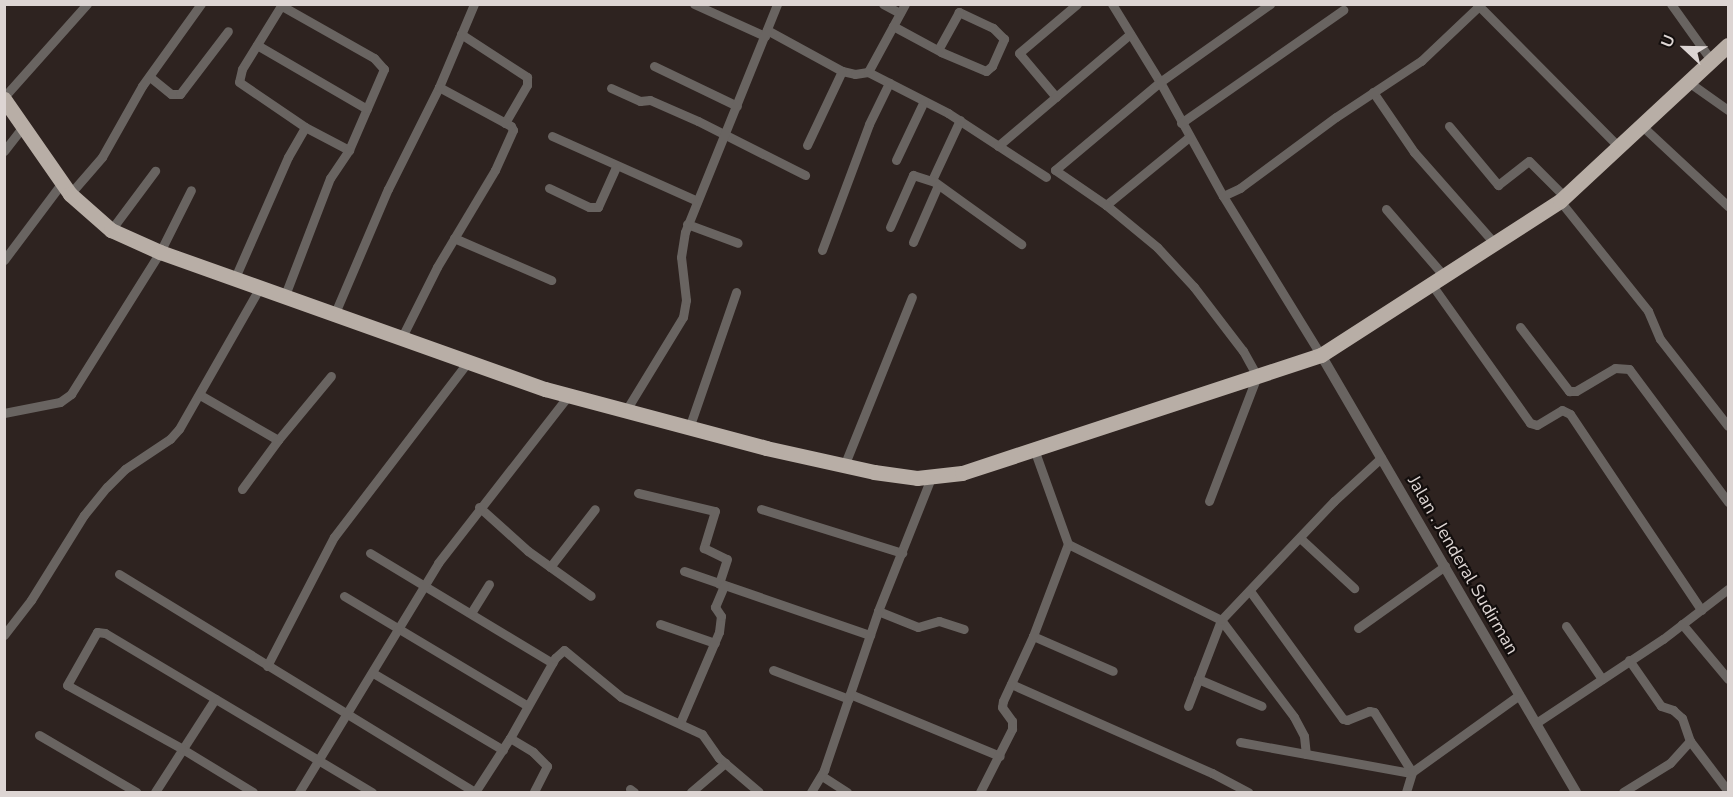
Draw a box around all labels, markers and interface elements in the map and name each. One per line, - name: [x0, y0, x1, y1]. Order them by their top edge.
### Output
- north arrow: [1655, 18, 1715, 78]
- text: U: [1656, 32, 1681, 51]
- street label: Jalan . Jenderal Sudirman: [1403, 472, 1523, 658]

